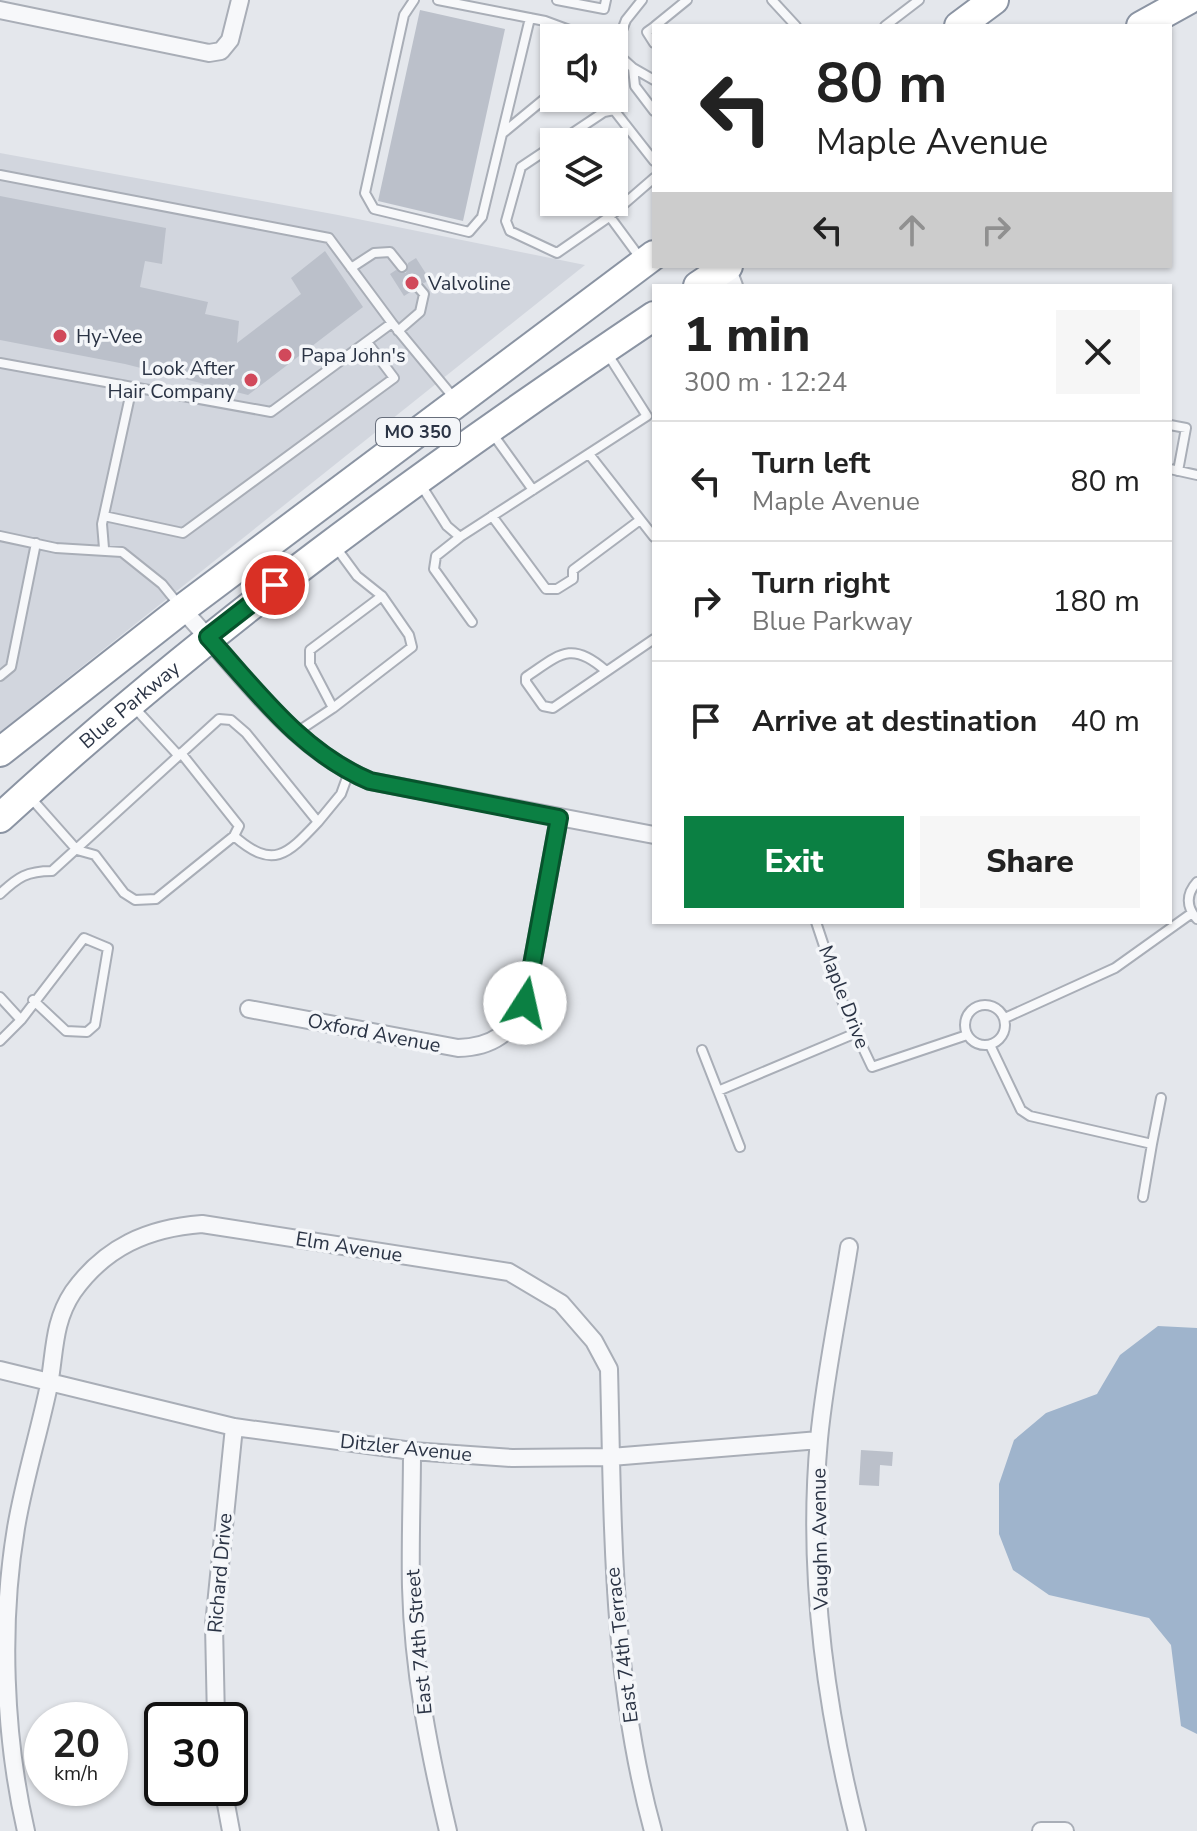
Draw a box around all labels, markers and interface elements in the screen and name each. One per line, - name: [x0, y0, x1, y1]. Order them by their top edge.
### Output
- map controls: [540, 24, 628, 216]
- button: sound: [540, 24, 628, 112]
- text: 80 m: [816, 45, 947, 122]
- icon: left: [684, 56, 788, 160]
- text: Maple Avenue: [816, 118, 1048, 167]
- button: layers: [540, 128, 628, 216]
- icon: left: [806, 208, 850, 252]
- icon: ahead: [890, 208, 934, 252]
- icon: right: [974, 208, 1018, 252]
- place label: Valvoline: [427, 270, 511, 297]
- marker: Valvoline: [403, 274, 421, 292]
- text: 1 min: [684, 302, 810, 368]
- button: close: [1056, 310, 1140, 394]
- place label: Hy-Vee: [76, 323, 143, 350]
- marker: Hy-Vee: [51, 327, 69, 345]
- place label: Papa John's: [301, 342, 406, 369]
- marker: Papa John's: [276, 346, 294, 364]
- place label: Look After Hair Company: [107, 355, 236, 405]
- text: 300 m · 12:24: [684, 365, 847, 400]
- marker: Look After Hair Company: [242, 371, 260, 389]
- road number: MO 350: [376, 418, 460, 446]
- text: Turn left: [752, 443, 870, 484]
- icon: left: [684, 459, 728, 503]
- text: 80 m: [1071, 461, 1140, 502]
- text: Maple Avenue: [752, 484, 920, 519]
- pin: [241, 551, 309, 619]
- icon: arrive: [253, 563, 297, 607]
- text: Turn right: [752, 563, 890, 604]
- icon: right: [684, 579, 728, 623]
- text: 180 m: [1053, 581, 1140, 622]
- text: Blue Parkway: [752, 604, 913, 639]
- street label: Blue Parkway: [73, 654, 186, 755]
- icon: arrive: [684, 699, 728, 743]
- text: Arrive at destination: [752, 701, 1037, 742]
- text: 40 m: [1071, 701, 1140, 742]
- button: Exit: [684, 816, 904, 908]
- button: Share: [920, 816, 1140, 908]
- street label: Maple Drive: [812, 942, 876, 1052]
- position arrow: [483, 961, 567, 1045]
- street label: Oxford Avenue: [305, 1007, 443, 1059]
- street label: Elm Avenue: [294, 1225, 404, 1269]
- street label: Ditzler Avenue: [339, 1428, 473, 1468]
- street label: Vaughn Avenue: [805, 1468, 835, 1611]
- street label: Richard Drive: [201, 1512, 239, 1634]
- street label: East 74th Terrace: [599, 1565, 645, 1725]
- street label: East 74th Street: [399, 1567, 439, 1716]
- speed limit sign: 30: [144, 1702, 248, 1806]
- text: 20: [52, 1717, 100, 1771]
- text: km/h: [54, 1760, 98, 1787]

